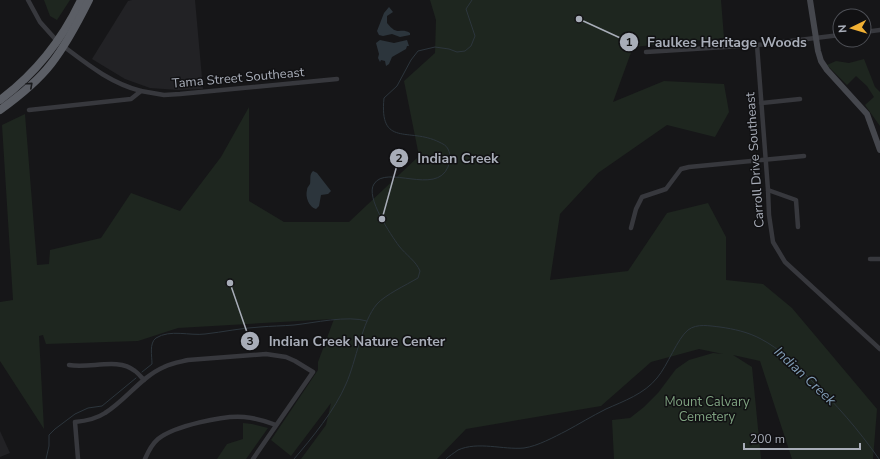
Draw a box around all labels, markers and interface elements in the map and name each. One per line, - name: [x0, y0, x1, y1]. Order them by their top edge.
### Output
- north arrow: [832, 8, 872, 48]
- text: N: [835, 24, 850, 34]
- callout: Faulkes Heritage Woods: [619, 29, 815, 55]
- text: Faulkes Heritage Woods: [647, 33, 807, 52]
- text: 1: [625, 34, 633, 50]
- street label: Tama Street Southeast: [171, 63, 305, 93]
- one-way arrow: [25, 83, 33, 90]
- street label: Carroll Drive Southeast: [741, 91, 769, 229]
- callout: Indian Creek: [389, 145, 506, 171]
- text: Indian Creek: [417, 149, 499, 168]
- text: 2: [395, 150, 403, 166]
- callout: Indian Creek Nature Center: [240, 328, 453, 354]
- text: Indian Creek Nature Center: [269, 332, 446, 351]
- text: 3: [246, 333, 254, 349]
- water label: Indian Creek: [770, 342, 841, 410]
- park label: Mount Calvary Cemetery: [664, 393, 750, 426]
- scale bar: [744, 425, 860, 451]
- text: 200 m: [750, 431, 785, 447]

